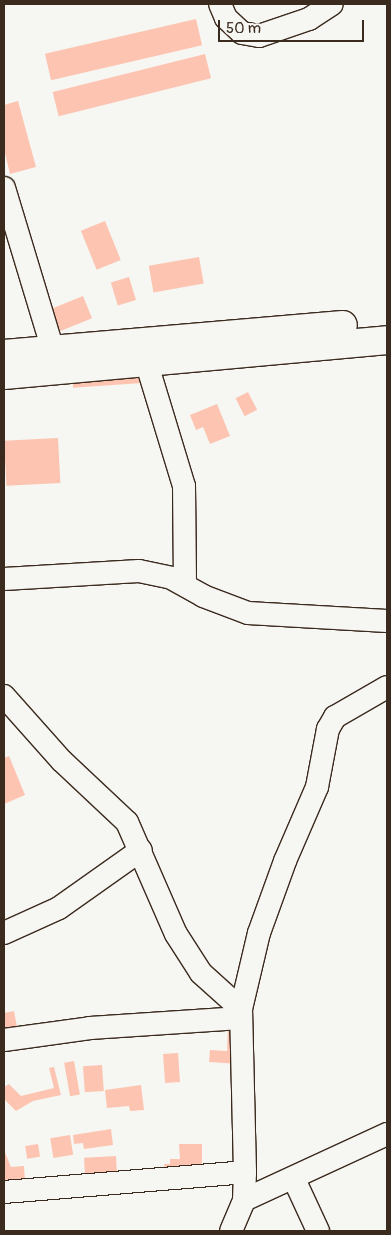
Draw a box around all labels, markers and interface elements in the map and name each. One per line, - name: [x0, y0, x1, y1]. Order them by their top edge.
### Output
- scale bar: [221, 10, 367, 42]
- text: 50 m: [226, 19, 261, 38]

